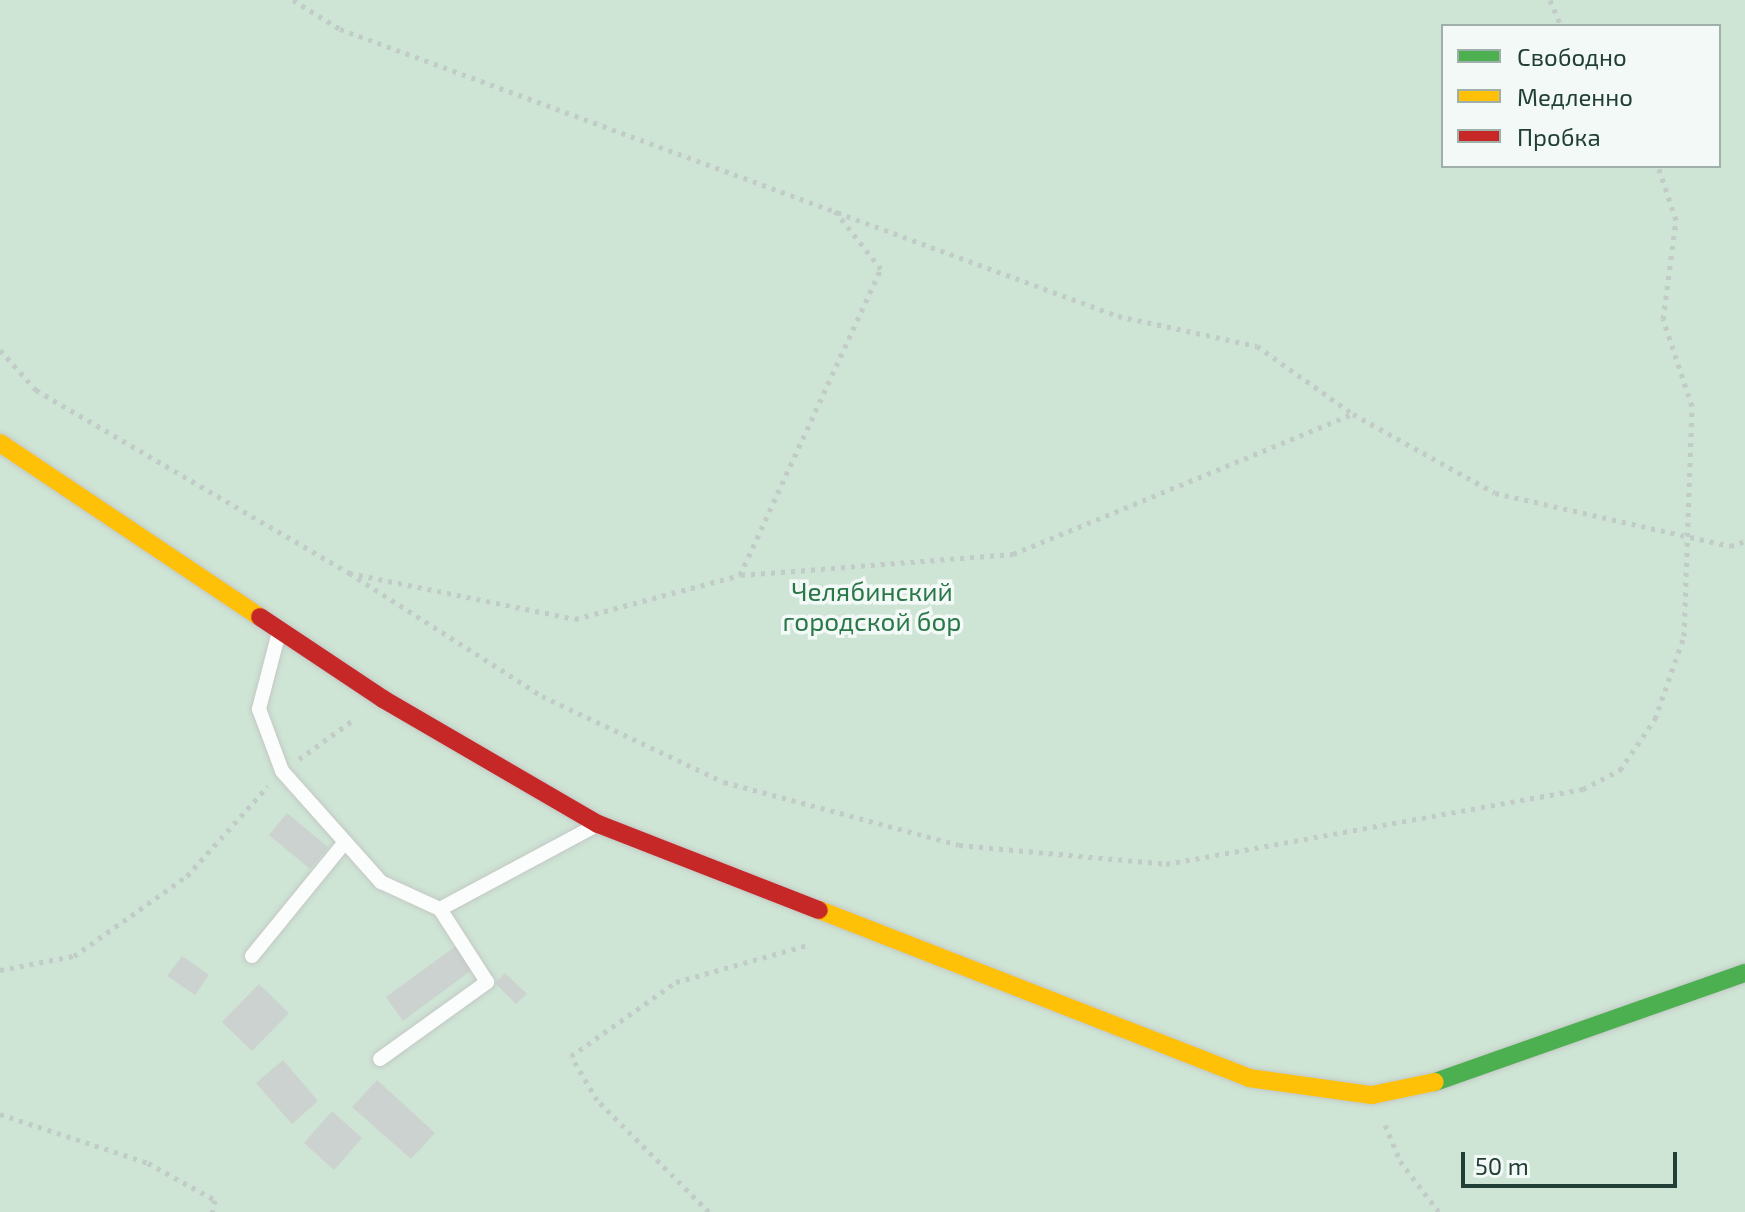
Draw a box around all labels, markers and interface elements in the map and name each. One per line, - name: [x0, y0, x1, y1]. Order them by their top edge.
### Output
- legend: [1441, 24, 1721, 168]
- text: Свободно: [1517, 42, 1627, 71]
- text: Медленно: [1517, 82, 1633, 111]
- text: Пробка: [1517, 122, 1601, 151]
- park label: Челябинский городской бор: [783, 575, 961, 636]
- scale bar: [1465, 1136, 1681, 1186]
- text: 50 m: [1475, 1151, 1529, 1180]

